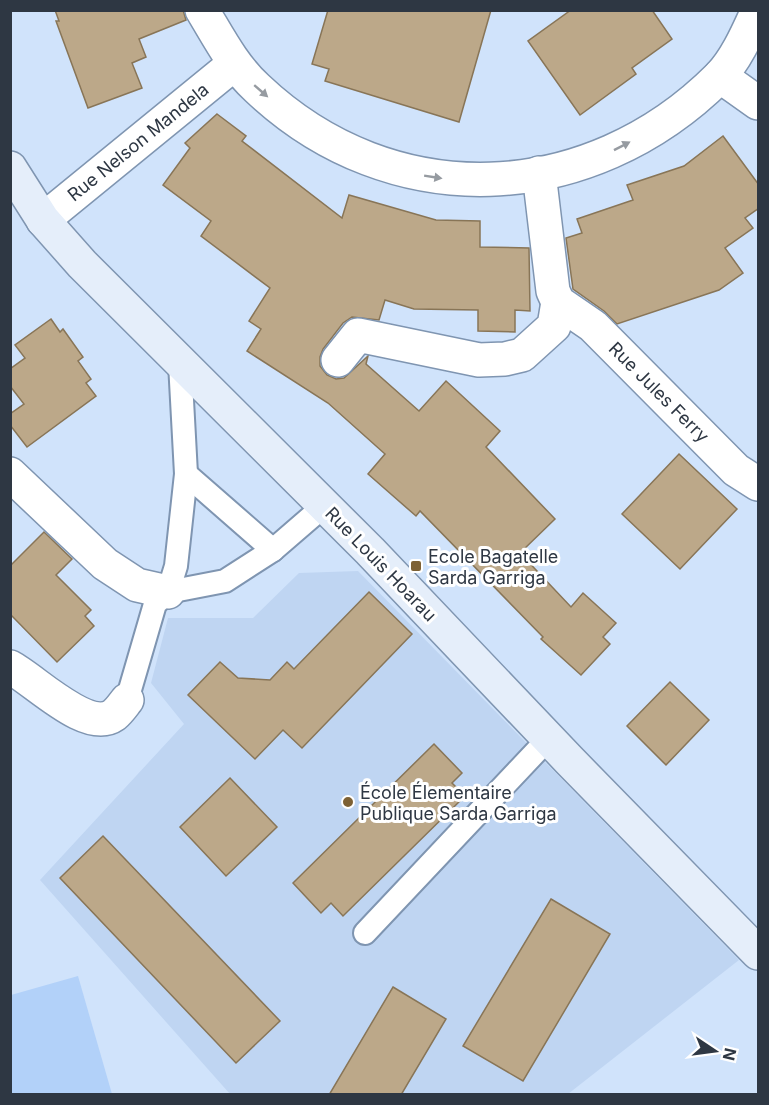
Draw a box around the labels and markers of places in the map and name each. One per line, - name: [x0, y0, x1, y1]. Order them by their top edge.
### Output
- place label: Ecole Bagatelle Sarda Garriga: [428, 546, 558, 588]
- marker: Ecole Bagatelle Sarda Garriga: [409, 559, 423, 573]
- place label: École Élementaire Publique Sarda Garriga: [360, 781, 557, 824]
- marker: École Élementaire Publique Sarda Garriga: [341, 795, 355, 809]

